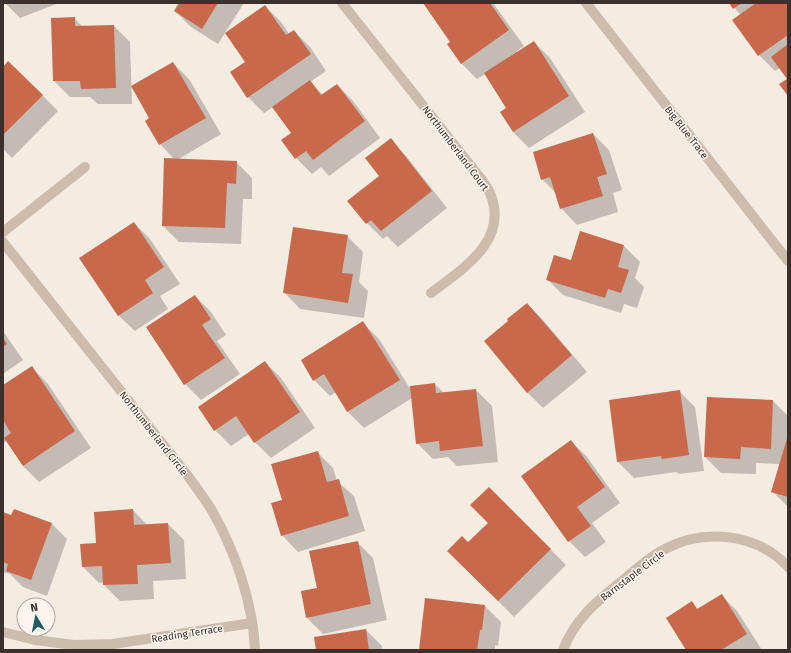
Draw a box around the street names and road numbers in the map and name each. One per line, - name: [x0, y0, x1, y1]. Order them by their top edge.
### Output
- street label: Northumberland Court: [419, 104, 491, 194]
- street label: Big Blue Trace: [662, 104, 710, 161]
- street label: Northumberland Circle: [117, 389, 190, 478]
- street label: Barnstaple Circle: [598, 548, 667, 604]
- street label: Reading Terrace: [151, 622, 224, 646]

